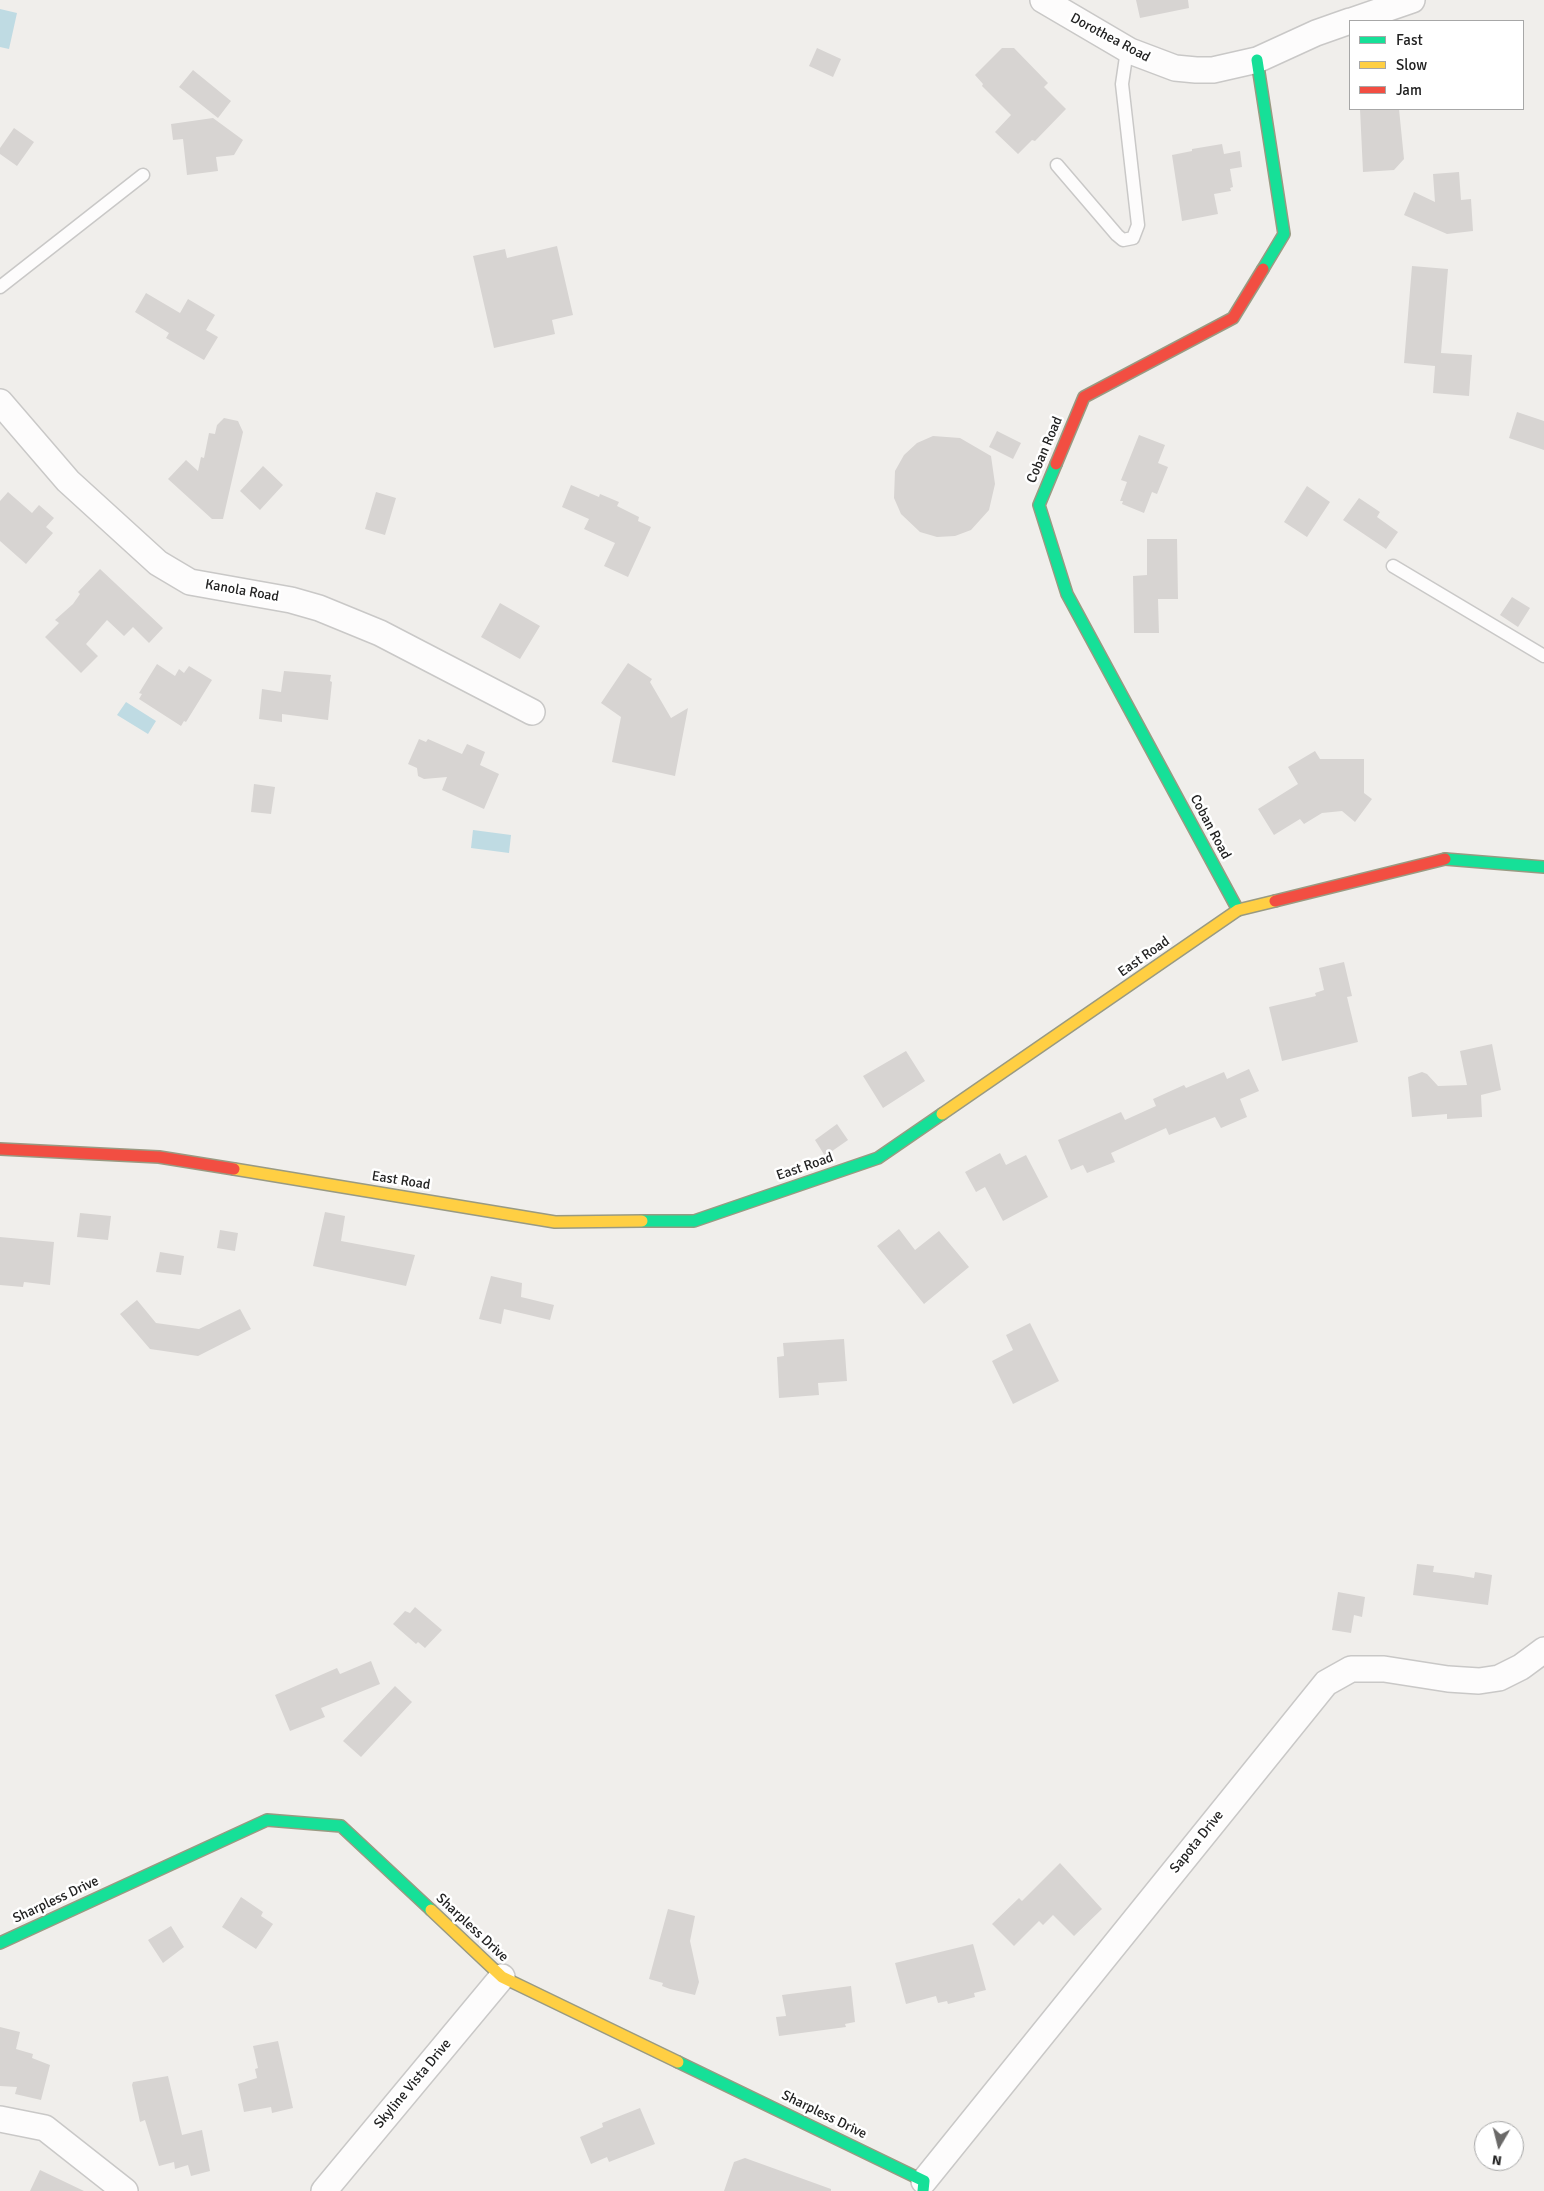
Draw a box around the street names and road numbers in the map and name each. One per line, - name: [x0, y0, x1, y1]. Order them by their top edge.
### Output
- street label: Dorothea Road: [1067, 10, 1153, 66]
- street label: Coban Road: [1023, 414, 1067, 486]
- street label: Kanola Road: [204, 576, 280, 606]
- street label: Coban Road: [1186, 792, 1234, 862]
- street label: East Road: [1115, 933, 1173, 981]
- street label: East Road: [774, 1149, 836, 1185]
- street label: East Road: [371, 1168, 431, 1194]
- street label: Sapota Drive: [1167, 1807, 1227, 1877]
- street label: Sharpless Drive: [10, 1873, 102, 1927]
- street label: Sharpless Drive: [432, 1890, 512, 1966]
- street label: Skyline Vista Drive: [371, 2036, 455, 2132]
- street label: Sharpless Drive: [779, 2087, 869, 2143]

